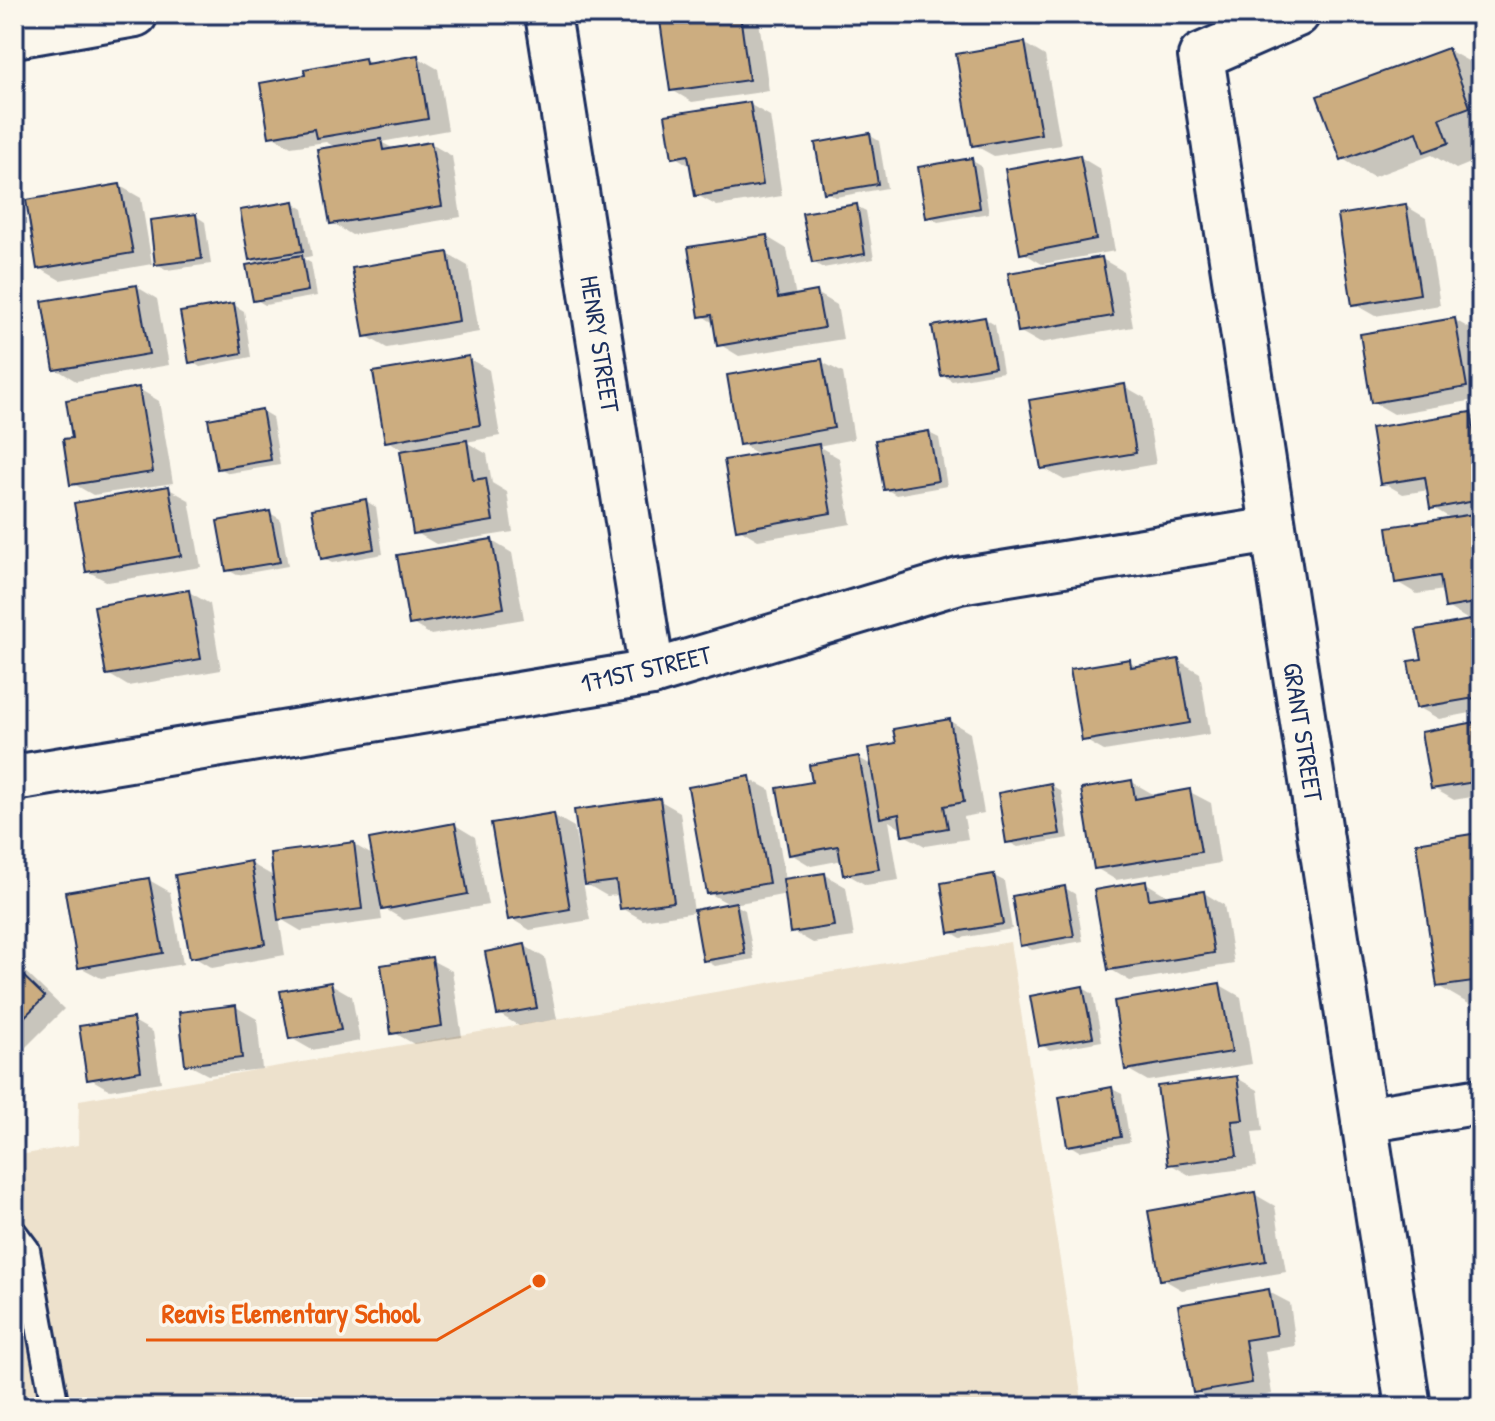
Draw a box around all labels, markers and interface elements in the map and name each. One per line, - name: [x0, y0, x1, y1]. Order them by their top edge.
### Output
- street label: HENRY STREET: [572, 273, 629, 416]
- street label: 171ST STREET: [577, 636, 715, 701]
- street label: GRANT STREET: [1275, 660, 1332, 805]
- callout: Reavis Elementary School: [146, 1288, 437, 1340]
- text: Reavis Elementary School: [162, 1294, 421, 1333]

